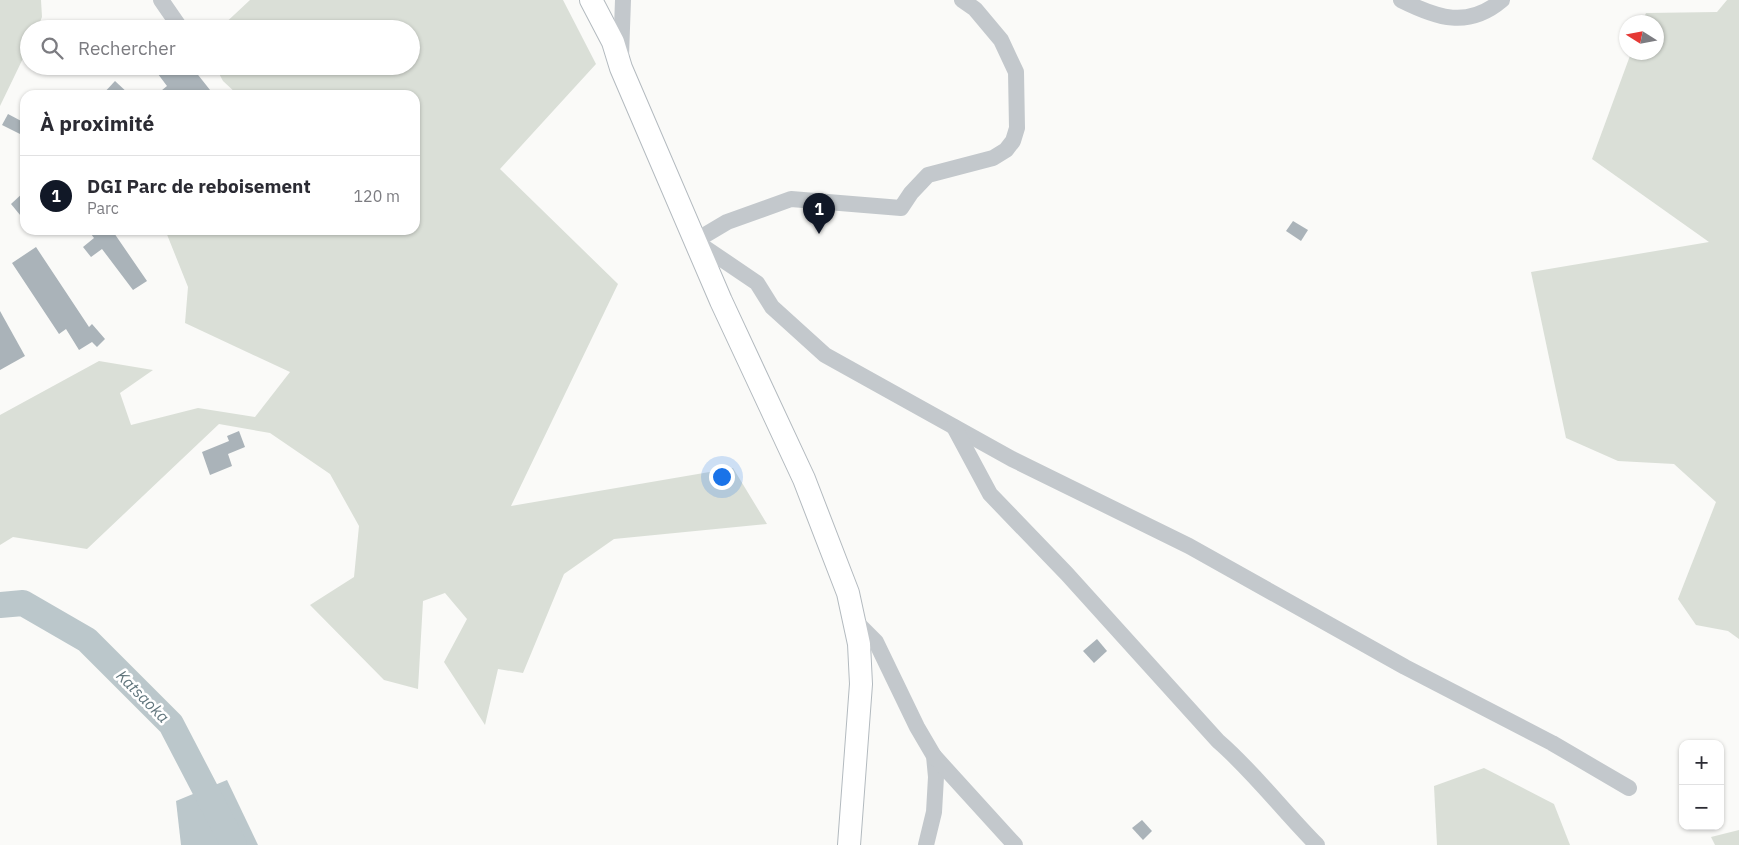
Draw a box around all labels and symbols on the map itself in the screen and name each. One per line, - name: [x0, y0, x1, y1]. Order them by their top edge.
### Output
- north arrow: [1619, 15, 1664, 60]
- pin: 1: [803, 193, 835, 234]
- your location: [709, 464, 735, 490]
- water label: Katsaoka: [112, 665, 174, 727]

